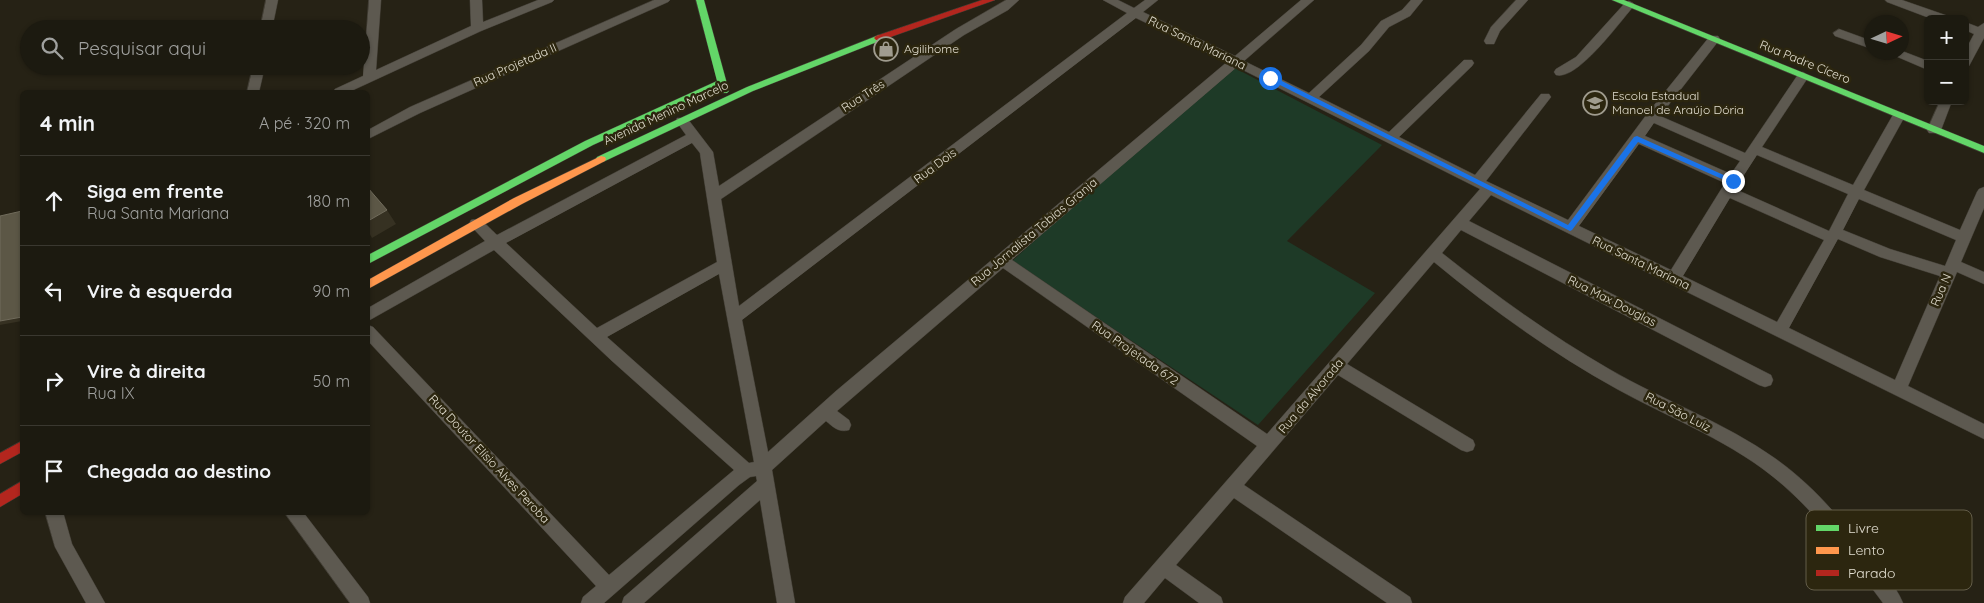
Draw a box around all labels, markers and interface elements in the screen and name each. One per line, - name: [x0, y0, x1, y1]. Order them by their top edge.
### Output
- street label: Rua Santa Mariana: [1146, 12, 1248, 73]
- north arrow: [1864, 15, 1909, 60]
- map controls: [1924, 15, 1969, 105]
- button: +: [1924, 15, 1969, 60]
- search box: [20, 20, 370, 75]
- icon: search: [38, 34, 66, 62]
- text: Pesquisar aqui: [78, 36, 206, 60]
- shop icon: Agilihome: [873, 36, 899, 62]
- street label: Rua Padre Cícero: [1758, 37, 1853, 87]
- street label: Rua Projetada II: [471, 40, 559, 90]
- place label: Agilihome: [904, 41, 959, 56]
- button: −: [1924, 60, 1969, 105]
- route start: [1259, 67, 1282, 90]
- street label: Rua Três: [838, 76, 887, 115]
- street label: Avenida Menino Marcelo: [601, 77, 731, 148]
- place label: Escola Estadual Manoel de Araújo Dória: [1612, 88, 1744, 117]
- school or university icon: Escola Estadual Manoel de Araújo Dória: [1582, 90, 1608, 116]
- text: 4 min: [40, 110, 95, 136]
- text: A pé · 320 m: [259, 113, 350, 133]
- street label: Rua Dois: [910, 145, 959, 186]
- route end: [1722, 170, 1745, 193]
- street label: Rua Jornalista Tobias Granja: [967, 174, 1100, 289]
- text: Siga em frente: [87, 179, 224, 203]
- icon: ahead: [40, 187, 68, 215]
- text: 180 m: [307, 191, 350, 211]
- text: Rua Santa Mariana: [87, 203, 229, 223]
- street label: Rua Santa Mariana: [1590, 232, 1692, 293]
- street label: Rua N: [1927, 271, 1954, 308]
- street label: Rua Max Douglas: [1565, 272, 1659, 330]
- icon: left: [40, 277, 68, 305]
- text: Vire à esquerda: [87, 279, 232, 303]
- text: 90 m: [313, 281, 350, 301]
- street label: Rua Projetada 672: [1089, 317, 1182, 388]
- street label: Rua da Alvorada: [1275, 355, 1346, 436]
- text: Vire à direita: [87, 359, 206, 383]
- icon: right: [40, 367, 68, 395]
- text: 50 m: [313, 371, 350, 391]
- text: Rua IX: [87, 383, 134, 403]
- street label: Rua São Luiz: [1643, 389, 1714, 435]
- street label: Rua Doutor Elísio Alves Peroba: [426, 391, 553, 526]
- icon: arrive: [40, 457, 68, 485]
- text: Chegada ao destino: [87, 459, 271, 483]
- legend: [1806, 510, 1972, 590]
- text: Livre: [1848, 519, 1879, 537]
- text: Lento: [1848, 541, 1885, 559]
- text: Parado: [1848, 564, 1895, 582]

